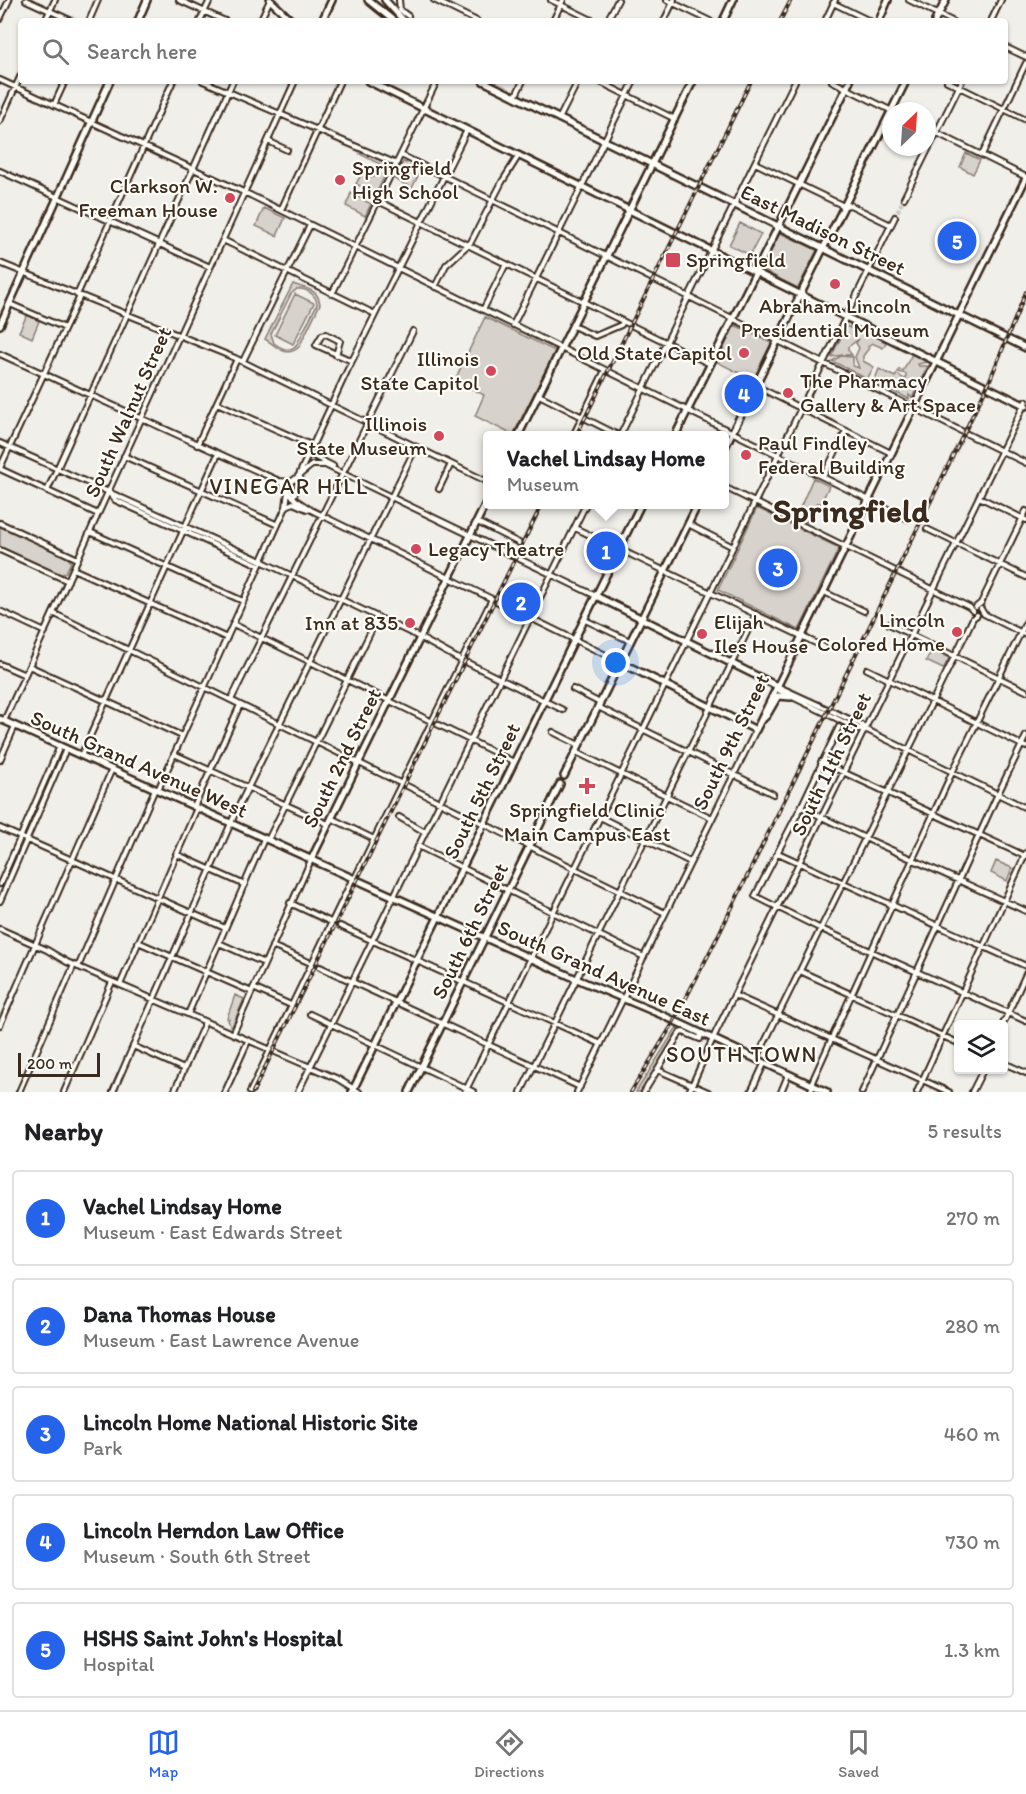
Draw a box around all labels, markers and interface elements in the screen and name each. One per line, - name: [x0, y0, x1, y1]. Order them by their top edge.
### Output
- search box: [18, 18, 1008, 84]
- icon: search: [39, 35, 72, 68]
- text: Search here: [87, 38, 197, 65]
- north arrow: [882, 102, 936, 156]
- place label: Springfield High School: [352, 155, 459, 204]
- place label: Clarkson W. Freeman House: [78, 173, 218, 222]
- marker: Springfield High School: [333, 173, 347, 187]
- street label: East Madison Street: [737, 179, 910, 280]
- marker: Clarkson W. Freeman House: [223, 191, 237, 205]
- pin: 5: [938, 218, 976, 264]
- place label: Springfield: [686, 247, 786, 272]
- marker: Springfield: [664, 251, 682, 269]
- marker: Abraham Lincoln Presidential Museum: [828, 277, 842, 291]
- place label: Abraham Lincoln Presidential Museum: [741, 293, 929, 342]
- street label: South Walnut Street: [79, 322, 176, 501]
- place label: Old State Capitol: [577, 340, 732, 365]
- place label: Illinois State Capitol: [360, 346, 479, 395]
- marker: Old State Capitol: [737, 346, 751, 360]
- marker: Illinois State Capitol: [484, 364, 498, 378]
- place label: The Pharmacy Gallery & Art Space: [800, 368, 976, 417]
- pin: 4: [724, 372, 764, 416]
- marker: The Pharmacy Gallery & Art Space: [781, 386, 795, 400]
- place label: Illinois State Museum: [297, 411, 427, 460]
- marker: Illinois State Museum: [432, 429, 446, 443]
- place label: Paul Findley Federal Building: [758, 430, 905, 479]
- popup: [483, 431, 729, 509]
- text: Vachel Lindsay Home: [507, 445, 705, 472]
- marker: Paul Findley Federal Building: [739, 448, 753, 462]
- text: Museum: [507, 472, 579, 496]
- district label: VINEGAR HILL: [209, 473, 369, 500]
- district label: Springfield: [773, 491, 930, 530]
- pin: 1: [586, 528, 626, 574]
- place label: Legacy Theatre: [428, 536, 564, 561]
- marker: Legacy Theatre: [409, 542, 423, 556]
- pin: 3: [758, 546, 798, 590]
- pin: 2: [502, 580, 540, 624]
- place label: Lincoln Colored Home: [817, 607, 945, 656]
- place label: Elijah Iles House: [714, 609, 808, 658]
- place label: Inn at 835: [305, 610, 398, 635]
- marker: Inn at 835: [403, 616, 417, 630]
- marker: Lincoln Colored Home: [950, 625, 964, 639]
- marker: Elijah Iles House: [695, 627, 709, 641]
- your location: [601, 648, 630, 677]
- street label: South 9th Street: [687, 670, 774, 814]
- street label: South 2nd Street: [297, 684, 386, 832]
- street label: South 11th Street: [785, 688, 876, 840]
- street label: South Grand Avenue West: [27, 704, 252, 823]
- street label: South 5th Street: [438, 719, 525, 863]
- marker: Springfield Clinic Main Campus East: [578, 777, 596, 795]
- place label: Springfield Clinic Main Campus East: [504, 797, 670, 846]
- street label: South 6th Street: [426, 859, 513, 1003]
- street label: South Grand Avenue East: [494, 914, 714, 1031]
- map controls: [954, 1020, 1008, 1074]
- button: layers: [954, 1020, 1008, 1074]
- district label: SOUTH TOWN: [666, 1041, 818, 1068]
- scale bar: [18, 1050, 100, 1078]
- text: 200 m: [27, 1054, 72, 1073]
- text: Nearby: [24, 1115, 103, 1147]
- text: 5 results: [928, 1119, 1002, 1143]
- text: Vachel Lindsay Home: [83, 1193, 282, 1220]
- text: 1: [41, 1206, 50, 1230]
- text: 270 m: [946, 1206, 1000, 1230]
- text: Museum · East Edwards Street: [83, 1220, 343, 1244]
- text: Dana Thomas House: [83, 1301, 276, 1328]
- text: 2: [40, 1314, 51, 1338]
- text: 280 m: [945, 1314, 1000, 1338]
- text: Museum · East Lawrence Avenue: [83, 1328, 359, 1352]
- text: Lincoln Home National Historic Site: [83, 1409, 418, 1436]
- text: 3: [40, 1422, 51, 1446]
- text: 460 m: [944, 1422, 1000, 1446]
- text: Park: [83, 1436, 122, 1460]
- text: Lincoln Herndon Law Office: [83, 1517, 344, 1544]
- text: 4: [39, 1530, 52, 1554]
- text: 730 m: [946, 1530, 1000, 1554]
- text: Museum · South 6th Street: [83, 1544, 310, 1568]
- text: HSHS Saint John's Hospital: [83, 1625, 343, 1652]
- text: 5: [40, 1638, 51, 1662]
- text: 1.3 km: [944, 1638, 1000, 1662]
- text: Hospital: [83, 1652, 155, 1676]
- tab: Map: [147, 1726, 180, 1781]
- tab: Directions: [474, 1726, 544, 1781]
- tab: Saved: [838, 1726, 879, 1781]

